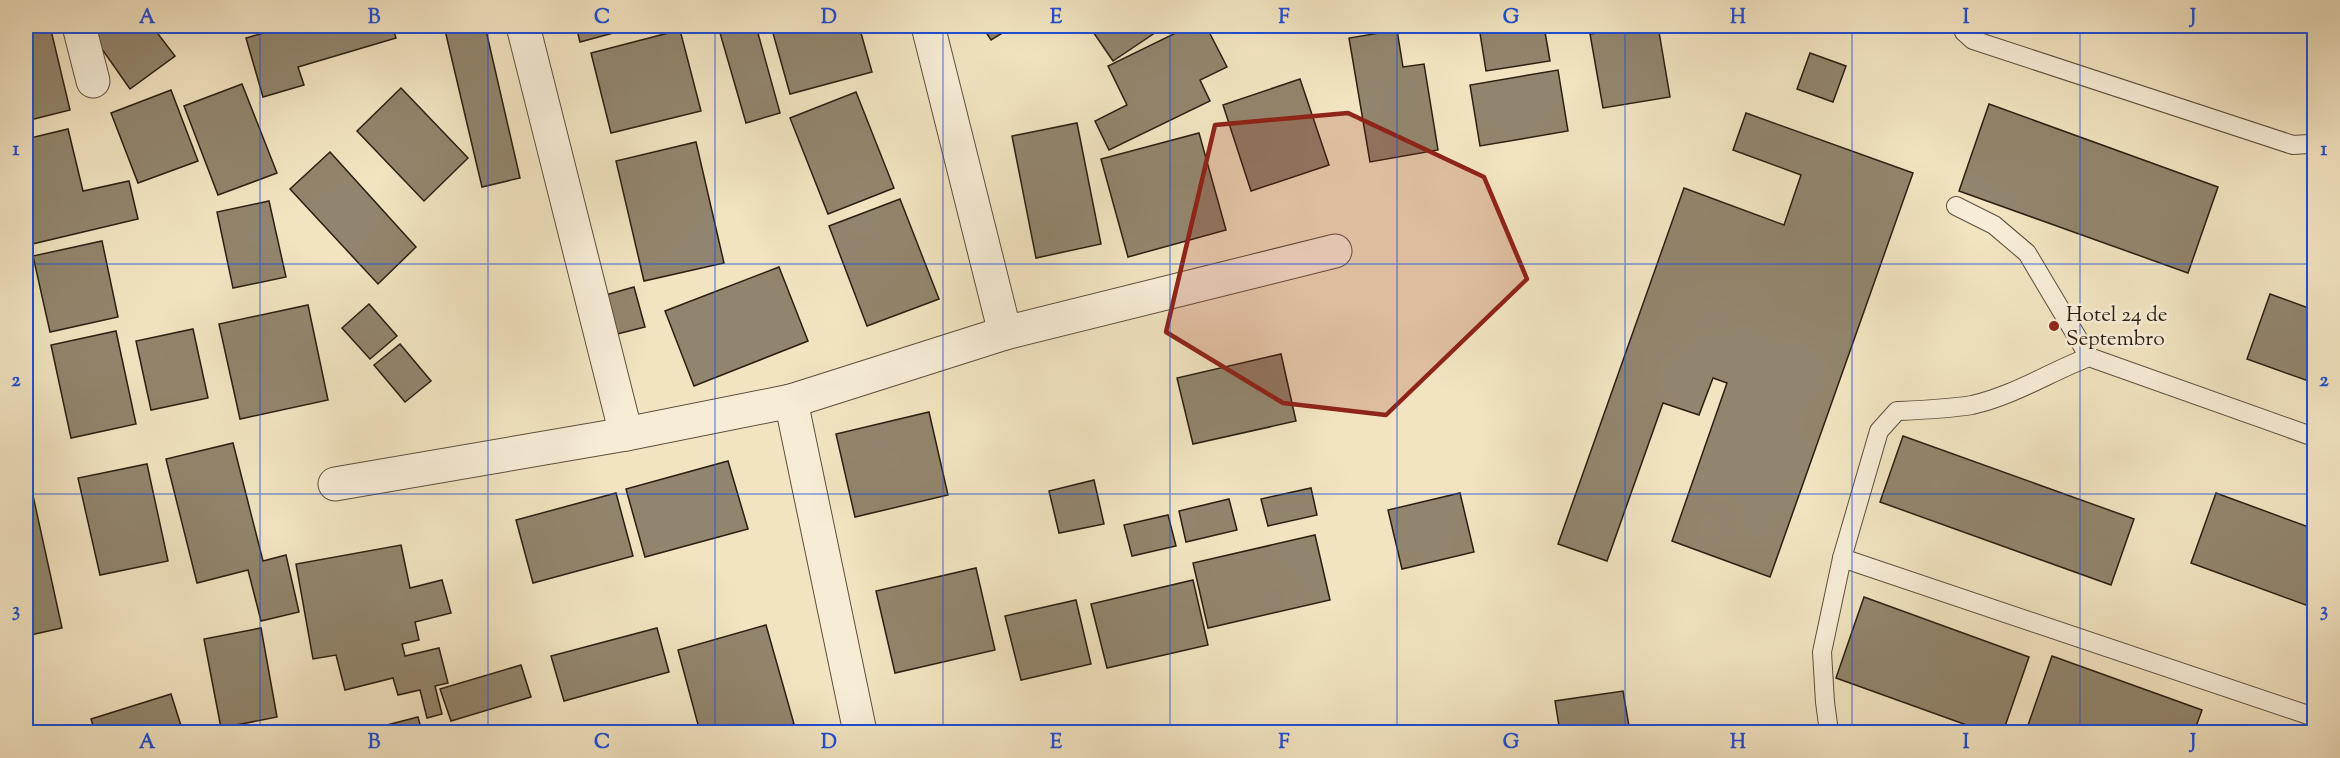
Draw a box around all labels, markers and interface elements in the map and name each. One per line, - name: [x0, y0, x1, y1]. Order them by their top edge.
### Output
- text: A: [139, 4, 156, 33]
- text: B: [368, 4, 381, 33]
- text: C: [594, 4, 610, 33]
- text: D: [821, 4, 837, 33]
- text: E: [1050, 4, 1063, 33]
- text: F: [1278, 4, 1290, 33]
- text: G: [1503, 4, 1520, 33]
- text: H: [1730, 4, 1746, 33]
- text: I: [1963, 4, 1970, 33]
- text: J: [2188, 4, 2196, 33]
- text: 1: [13, 136, 20, 165]
- text: 1: [2321, 136, 2328, 165]
- place label: Hotel 24 de Septembro: [2066, 301, 2168, 355]
- marker: Hotel 24 de Septembro: [2047, 319, 2061, 333]
- text: 2: [11, 367, 21, 396]
- text: 2: [2319, 367, 2329, 396]
- text: 3: [12, 597, 20, 626]
- text: 3: [2320, 597, 2328, 626]
- text: A: [139, 729, 156, 758]
- text: B: [368, 729, 381, 758]
- text: C: [594, 729, 610, 758]
- text: D: [821, 729, 837, 758]
- text: E: [1050, 729, 1063, 758]
- text: F: [1278, 729, 1290, 758]
- text: G: [1503, 729, 1520, 758]
- text: H: [1730, 729, 1746, 758]
- text: I: [1963, 729, 1970, 758]
- text: J: [2188, 729, 2196, 758]

